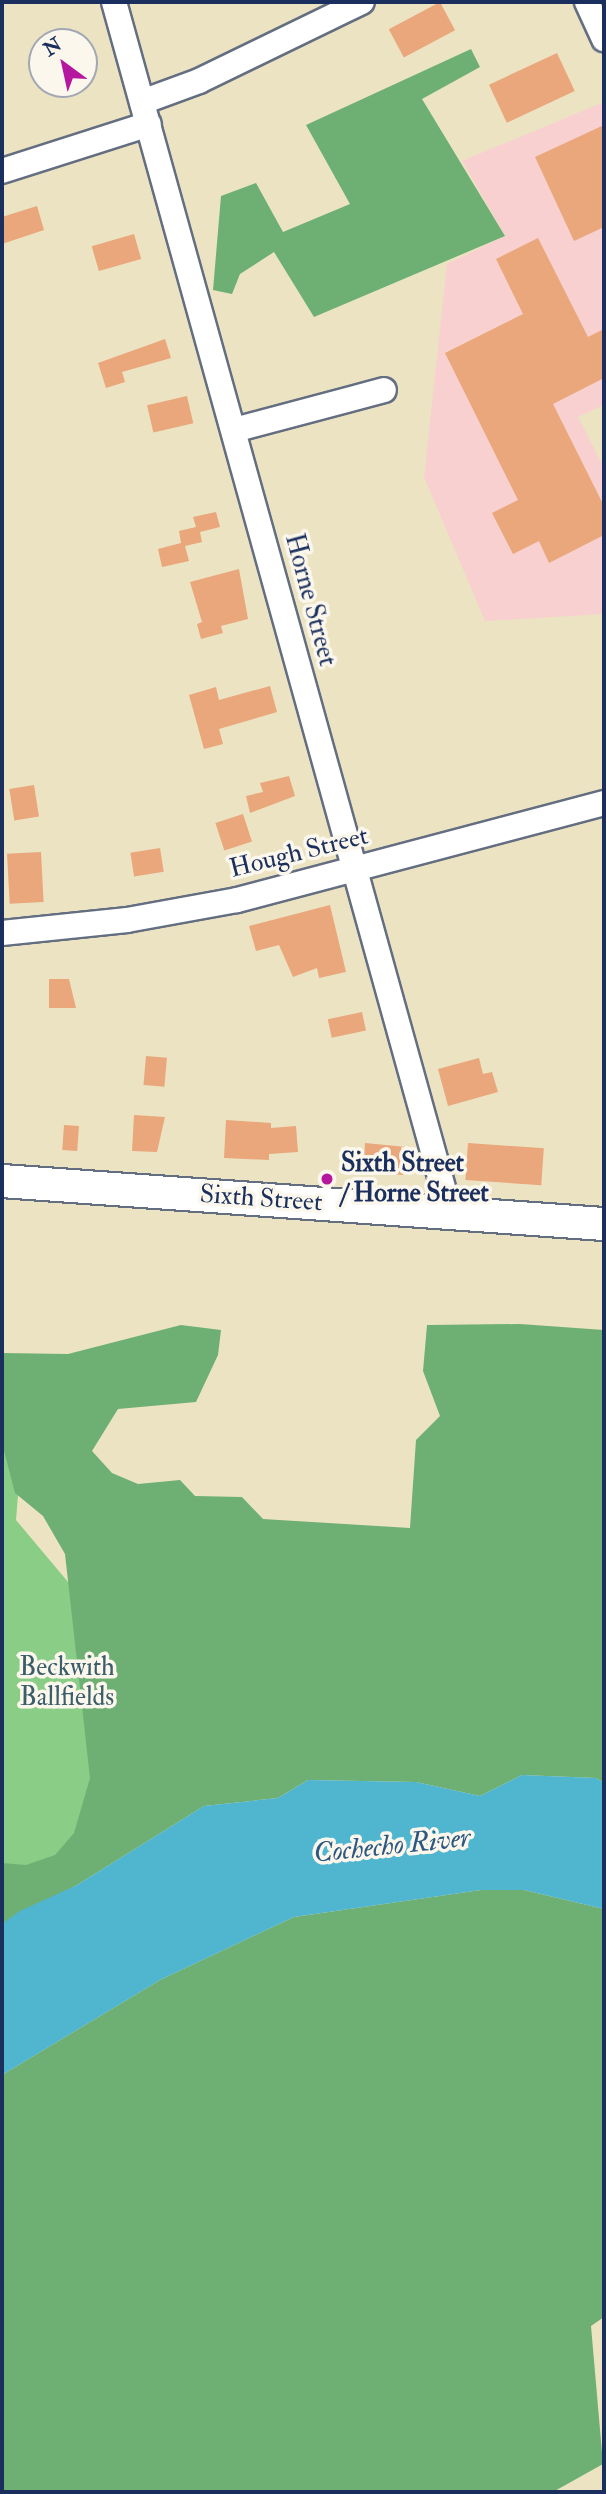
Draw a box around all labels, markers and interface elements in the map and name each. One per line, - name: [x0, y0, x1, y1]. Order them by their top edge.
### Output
- north arrow: [28, 28, 98, 98]
- text: N: [39, 32, 66, 62]
- street label: Horne Street: [277, 530, 343, 670]
- street label: Hough Street: [227, 821, 371, 885]
- place label: Sixth Street / Horne Street: [341, 1148, 489, 1210]
- marker: Sixth Street / Horne Street: [319, 1171, 335, 1187]
- street label: Sixth Street: [199, 1179, 323, 1219]
- park label: Beckwith Ballfields: [19, 1652, 115, 1714]
- water label: Cochecho River: [312, 1821, 472, 1871]

